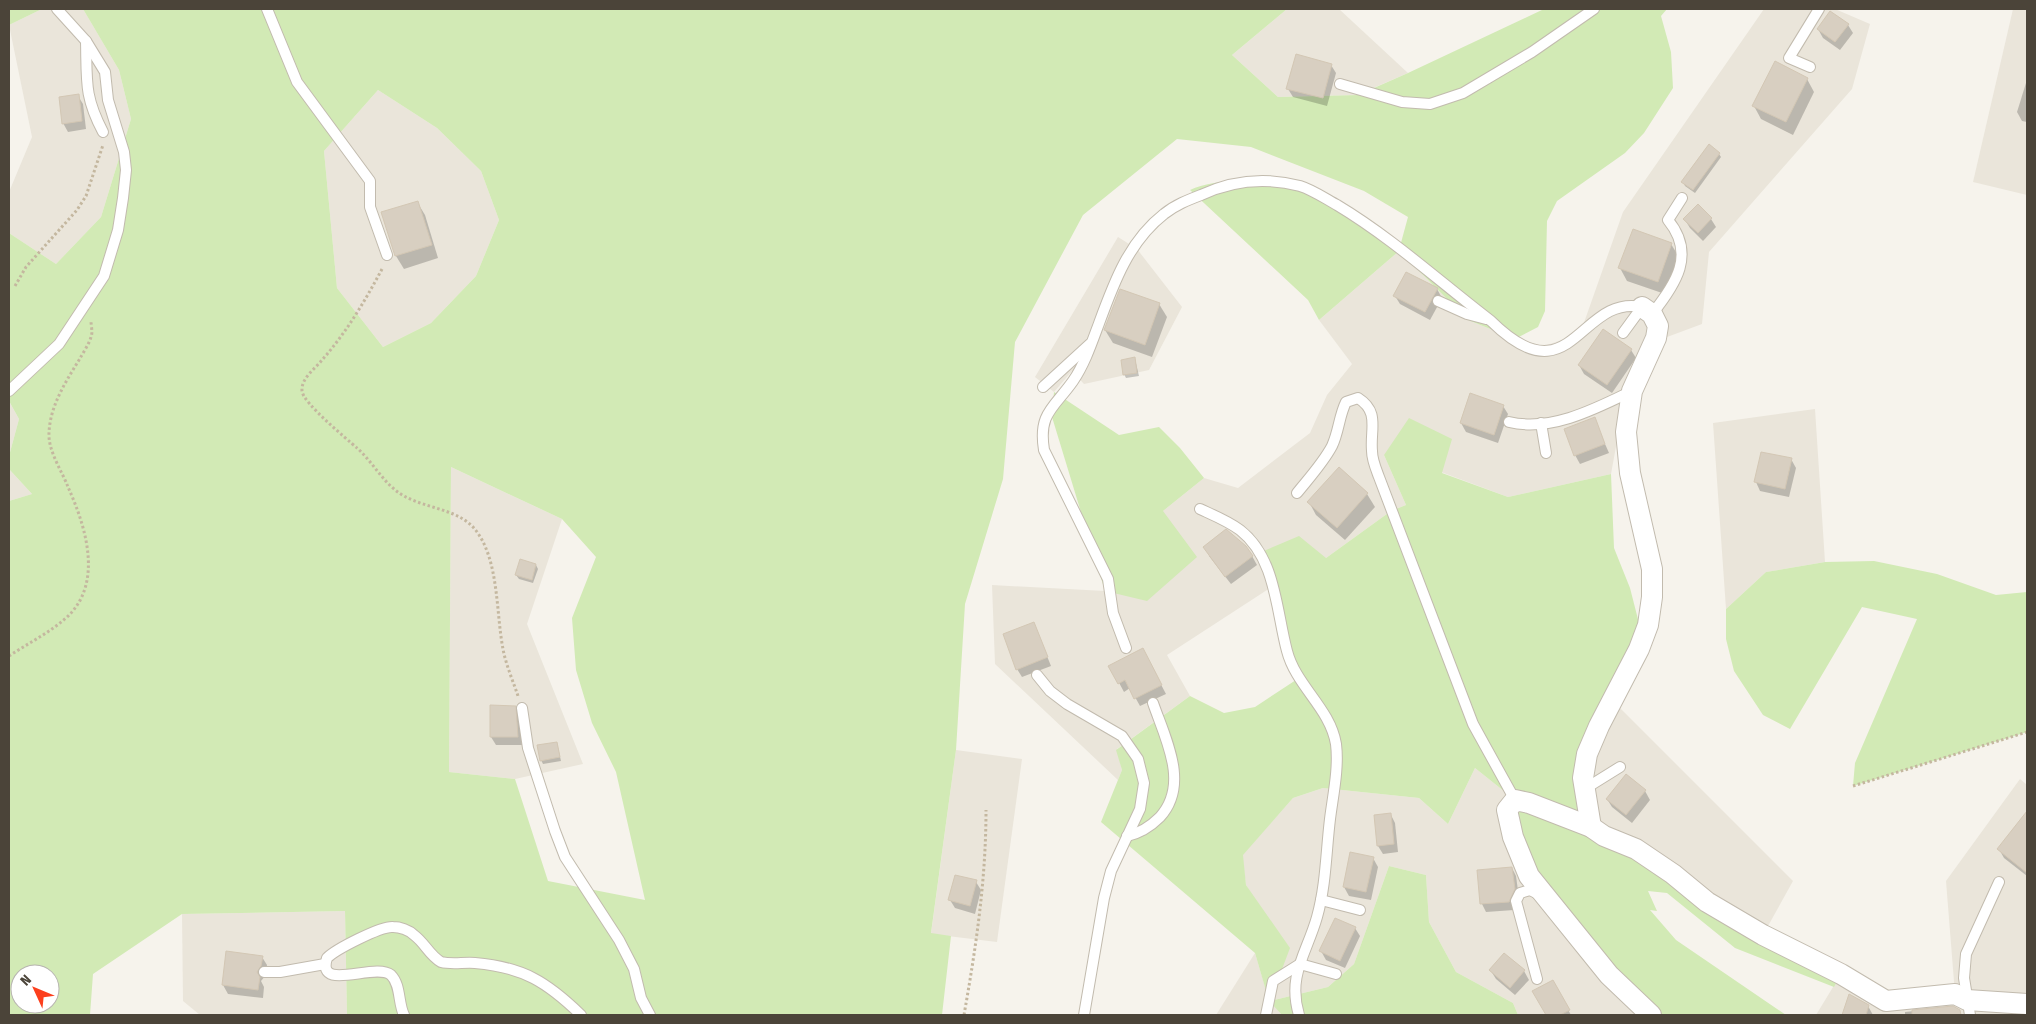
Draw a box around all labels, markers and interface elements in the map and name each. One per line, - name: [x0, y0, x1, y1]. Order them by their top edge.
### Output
- north arrow: [10, 964, 60, 1014]
- text: N: [17, 971, 35, 989]

